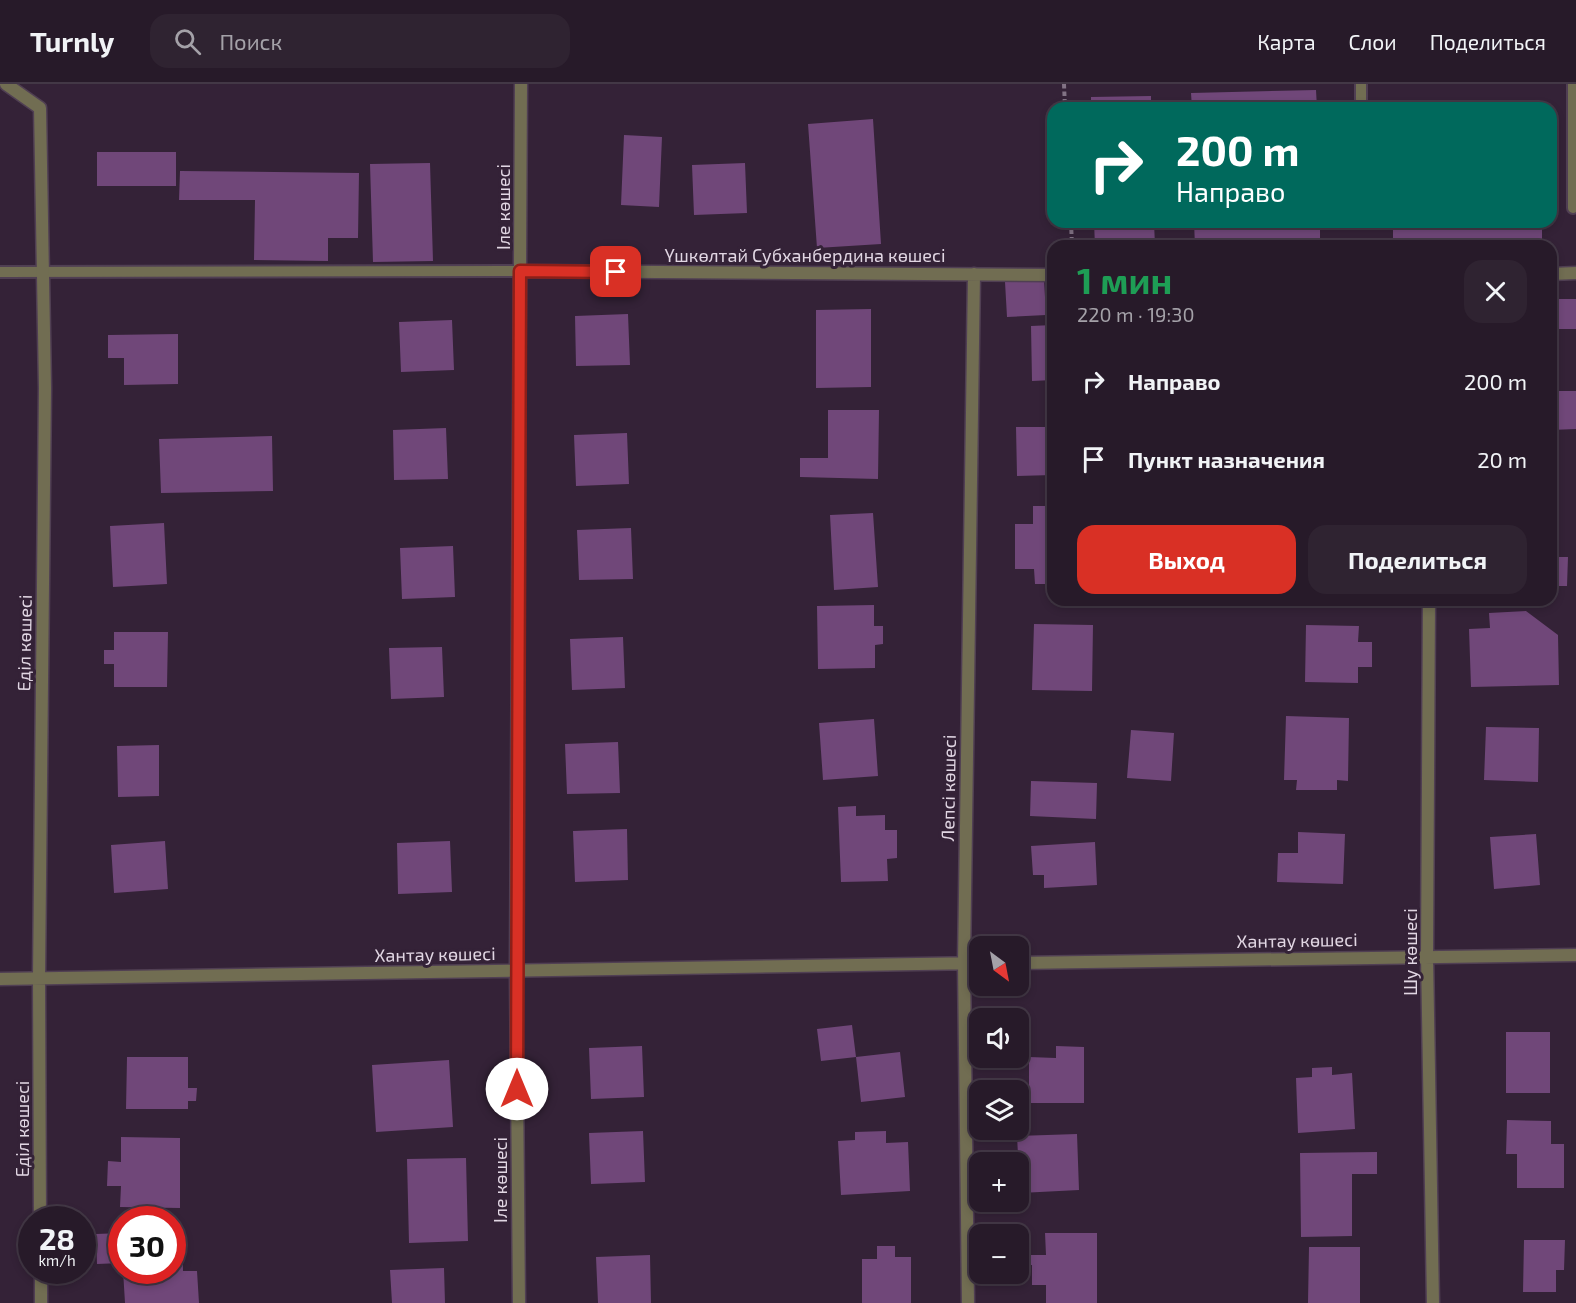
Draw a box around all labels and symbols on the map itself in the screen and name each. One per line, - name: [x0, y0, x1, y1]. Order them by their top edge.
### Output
- street label: Іле көшесі: [492, 164, 514, 250]
- street label: Үшкөлтай Субханбердина көшесі: [665, 244, 945, 266]
- pin: [590, 246, 641, 297]
- street label: Еділ көшесі: [12, 594, 36, 692]
- street label: Лепсі көшесі: [936, 735, 960, 841]
- street label: Шу көшесі: [1399, 908, 1421, 996]
- street label: Хантау көшесі: [1236, 928, 1358, 952]
- north arrow: [969, 936, 1029, 996]
- street label: Хантау көшесі: [374, 942, 496, 966]
- position arrow: [485, 1057, 549, 1121]
- street label: Еділ көшесі: [11, 1081, 33, 1177]
- street label: Іле көшесі: [489, 1137, 511, 1223]
- speed limit sign: 30: [108, 1206, 186, 1284]

